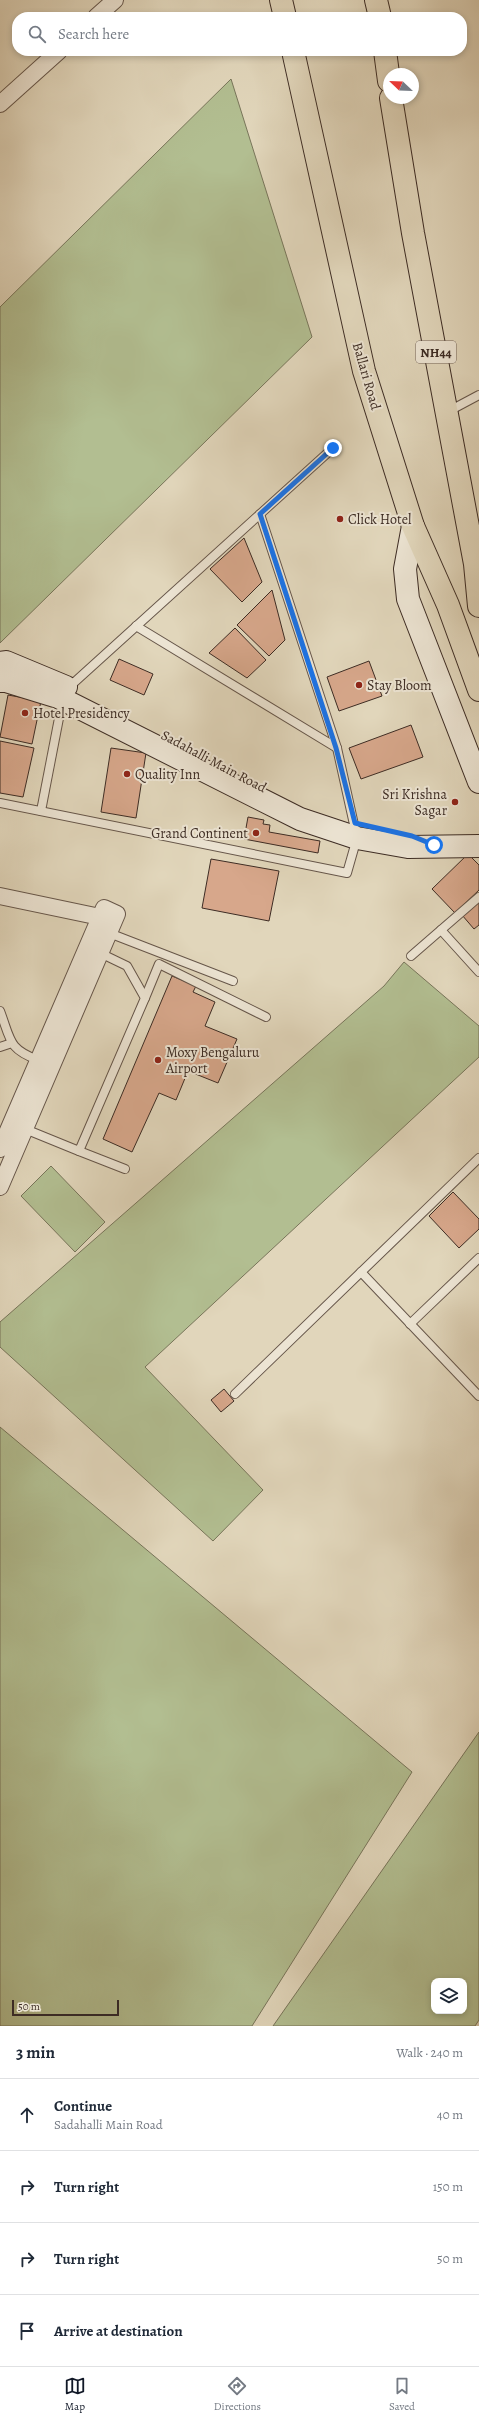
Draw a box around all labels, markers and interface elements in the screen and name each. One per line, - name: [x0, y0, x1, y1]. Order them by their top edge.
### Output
- search box: [12, 12, 467, 56]
- icon: search: [26, 23, 48, 45]
- text: Search here: [58, 24, 129, 44]
- north arrow: [383, 68, 419, 104]
- street label: Ballari Road: [348, 340, 385, 413]
- road number: NH44: [416, 341, 456, 363]
- route end: [324, 439, 342, 457]
- place label: Click Hotel: [348, 510, 412, 529]
- marker: Click Hotel: [335, 514, 345, 524]
- place label: Stay Bloom: [367, 676, 432, 695]
- marker: Stay Bloom: [354, 680, 364, 690]
- place label: Hotel Presidency: [33, 704, 130, 723]
- marker: Hotel Presidency: [20, 708, 30, 718]
- street label: Sadahalli Main Road: [158, 726, 270, 798]
- place label: Quality Inn: [135, 765, 200, 784]
- marker: Quality Inn: [122, 769, 132, 779]
- place label: Sri Krishna Sagar: [382, 785, 448, 820]
- marker: Sri Krishna Sagar: [450, 797, 460, 807]
- place label: Grand Continent: [151, 824, 248, 843]
- marker: Grand Continent: [251, 828, 261, 838]
- route start: [425, 836, 443, 854]
- place label: Moxy Bengaluru Airport: [165, 1043, 260, 1078]
- marker: Moxy Bengaluru Airport: [153, 1055, 163, 1065]
- map controls: [431, 1978, 467, 2014]
- button: layers: [431, 1978, 467, 2014]
- scale bar: [12, 1998, 119, 2017]
- text: 50 m: [18, 1999, 40, 2014]
- text: 3 min: [16, 2041, 55, 2064]
- text: Walk · 240 m: [396, 2044, 463, 2061]
- text: Continue: [54, 2096, 112, 2116]
- icon: ahead: [16, 2104, 38, 2126]
- text: 40 m: [437, 2106, 463, 2123]
- text: Sadahalli Main Road: [54, 2116, 163, 2133]
- icon: right: [16, 2176, 38, 2198]
- text: Turn right: [54, 2177, 119, 2197]
- text: 150 m: [433, 2178, 463, 2195]
- icon: right: [16, 2248, 38, 2270]
- text: Turn right: [54, 2249, 119, 2269]
- text: 50 m: [437, 2250, 463, 2267]
- icon: arrive: [16, 2320, 38, 2342]
- text: Arrive at destination: [54, 2321, 183, 2341]
- tab: Map: [64, 2375, 86, 2414]
- tab: Directions: [214, 2375, 261, 2414]
- tab: Saved: [389, 2375, 415, 2414]

